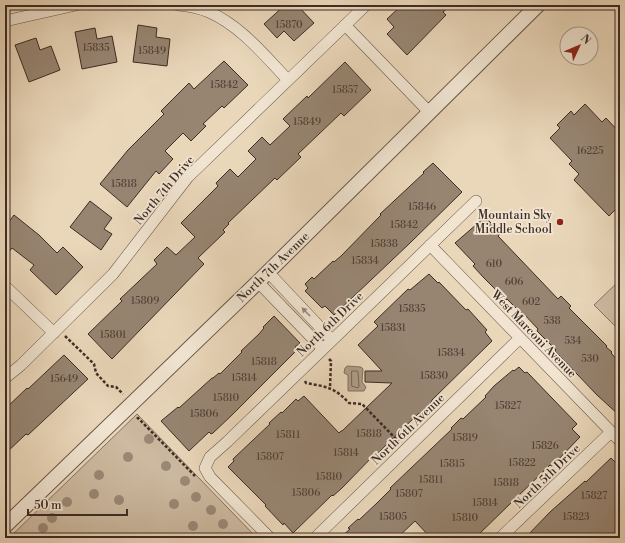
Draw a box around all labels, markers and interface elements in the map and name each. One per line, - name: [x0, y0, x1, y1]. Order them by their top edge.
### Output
- house number: 15870: [275, 19, 303, 31]
- north arrow: [559, 26, 599, 66]
- text: N: [577, 32, 594, 48]
- house number: 15835: [83, 42, 110, 54]
- house number: 15849: [138, 45, 166, 57]
- house number: 15842: [210, 79, 238, 91]
- house number: 15857: [332, 84, 358, 96]
- house number: 15849: [293, 116, 321, 128]
- house number: 16225: [577, 145, 604, 157]
- street label: North 7th Drive: [131, 153, 198, 228]
- house number: 15818: [111, 178, 137, 190]
- house number: 15846: [408, 201, 436, 213]
- place label: Mountain Sky Middle School: [475, 208, 552, 237]
- marker: Mountain Sky Middle School: [555, 217, 565, 227]
- house number: 15842: [390, 219, 418, 231]
- street label: North 7th Avenue: [234, 229, 313, 306]
- house number: 15838: [370, 238, 398, 250]
- house number: 15834: [351, 255, 379, 267]
- house number: 610: [486, 258, 503, 270]
- house number: 606: [505, 276, 523, 288]
- street label: West Marconi Avenue: [487, 287, 579, 381]
- street label: North 6th Drive: [294, 289, 367, 360]
- house number: 15809: [131, 295, 159, 307]
- house number: 602: [522, 296, 540, 308]
- house number: 15835: [399, 303, 426, 315]
- one-way arrow: [301, 307, 310, 317]
- house number: 538: [543, 315, 561, 327]
- house number: 15831: [380, 322, 406, 334]
- house number: 15801: [100, 329, 127, 341]
- house number: 534: [564, 335, 582, 347]
- house number: 15834: [437, 347, 465, 359]
- house number: 530: [581, 353, 599, 365]
- house number: 15818: [251, 356, 277, 368]
- house number: 15830: [420, 370, 448, 382]
- house number: 15814: [231, 372, 257, 384]
- house number: 15649: [50, 373, 78, 385]
- street label: North 6th Avenue: [369, 391, 448, 468]
- house number: 15810: [213, 392, 240, 404]
- house number: 15827: [495, 400, 521, 412]
- house number: 15806: [190, 408, 218, 420]
- house number: 15818: [356, 428, 382, 440]
- house number: 15811: [276, 429, 301, 441]
- house number: 15819: [452, 432, 478, 444]
- house number: 15826: [531, 440, 559, 452]
- street label: North 5th Drive: [511, 441, 584, 512]
- house number: 15814: [333, 447, 359, 459]
- house number: 15807: [256, 451, 284, 463]
- house number: 15822: [508, 457, 536, 469]
- house number: 15815: [439, 458, 465, 470]
- house number: 15810: [316, 471, 343, 483]
- house number: 15811: [419, 474, 444, 486]
- house number: 15818: [493, 477, 519, 489]
- house number: 15806: [292, 487, 320, 499]
- house number: 15807: [395, 488, 423, 500]
- house number: 15827: [581, 490, 607, 502]
- scale bar: [28, 491, 127, 517]
- house number: 15814: [472, 497, 498, 509]
- text: 50 m: [34, 498, 62, 513]
- house number: 15805: [379, 511, 408, 523]
- house number: 15823: [562, 511, 590, 523]
- house number: 15810: [452, 512, 479, 524]

